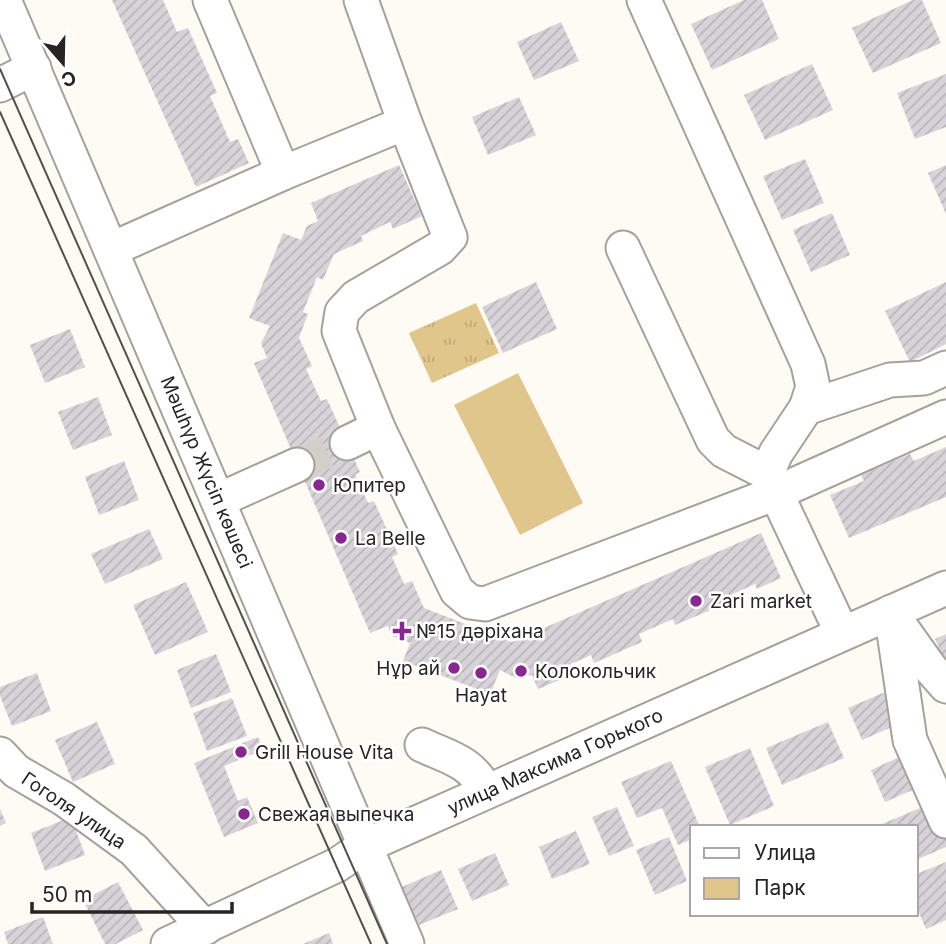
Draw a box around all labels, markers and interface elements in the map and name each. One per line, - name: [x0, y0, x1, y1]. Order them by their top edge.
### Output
- north arrow: [28, 28, 98, 98]
- text: С: [58, 65, 79, 92]
- street label: Мәшһүр Жүсіп көшесі: [156, 373, 257, 572]
- place label: Юпитер: [333, 474, 406, 497]
- marker: Юпитер: [311, 477, 327, 493]
- place label: La Belle: [355, 527, 426, 550]
- marker: La Belle: [333, 530, 349, 546]
- place label: Zari market: [710, 590, 812, 613]
- marker: Zari market: [688, 593, 704, 609]
- place label: №15 дәріхана: [416, 620, 544, 643]
- marker: №15 дәріхана: [394, 623, 410, 639]
- place label: Нұр ай: [376, 657, 440, 680]
- marker: Нұр ай: [446, 660, 462, 676]
- place label: Колокольчик: [535, 660, 657, 683]
- marker: Колокольчик: [513, 663, 529, 679]
- marker: Hayat: [473, 665, 489, 681]
- place label: Hayat: [455, 684, 507, 707]
- street label: улица Максима Горького: [444, 703, 667, 819]
- place label: Grill House Vita: [255, 741, 394, 764]
- marker: Grill House Vita: [233, 744, 249, 760]
- street label: Гоголя улица: [17, 767, 130, 854]
- place label: Свежая выпечка: [258, 803, 414, 826]
- marker: Свежая выпечка: [236, 806, 252, 822]
- legend: [690, 825, 918, 916]
- text: Улица: [754, 840, 816, 865]
- scale bar: [32, 870, 231, 914]
- text: Парк: [754, 875, 806, 900]
- text: 50 m: [42, 882, 92, 907]

